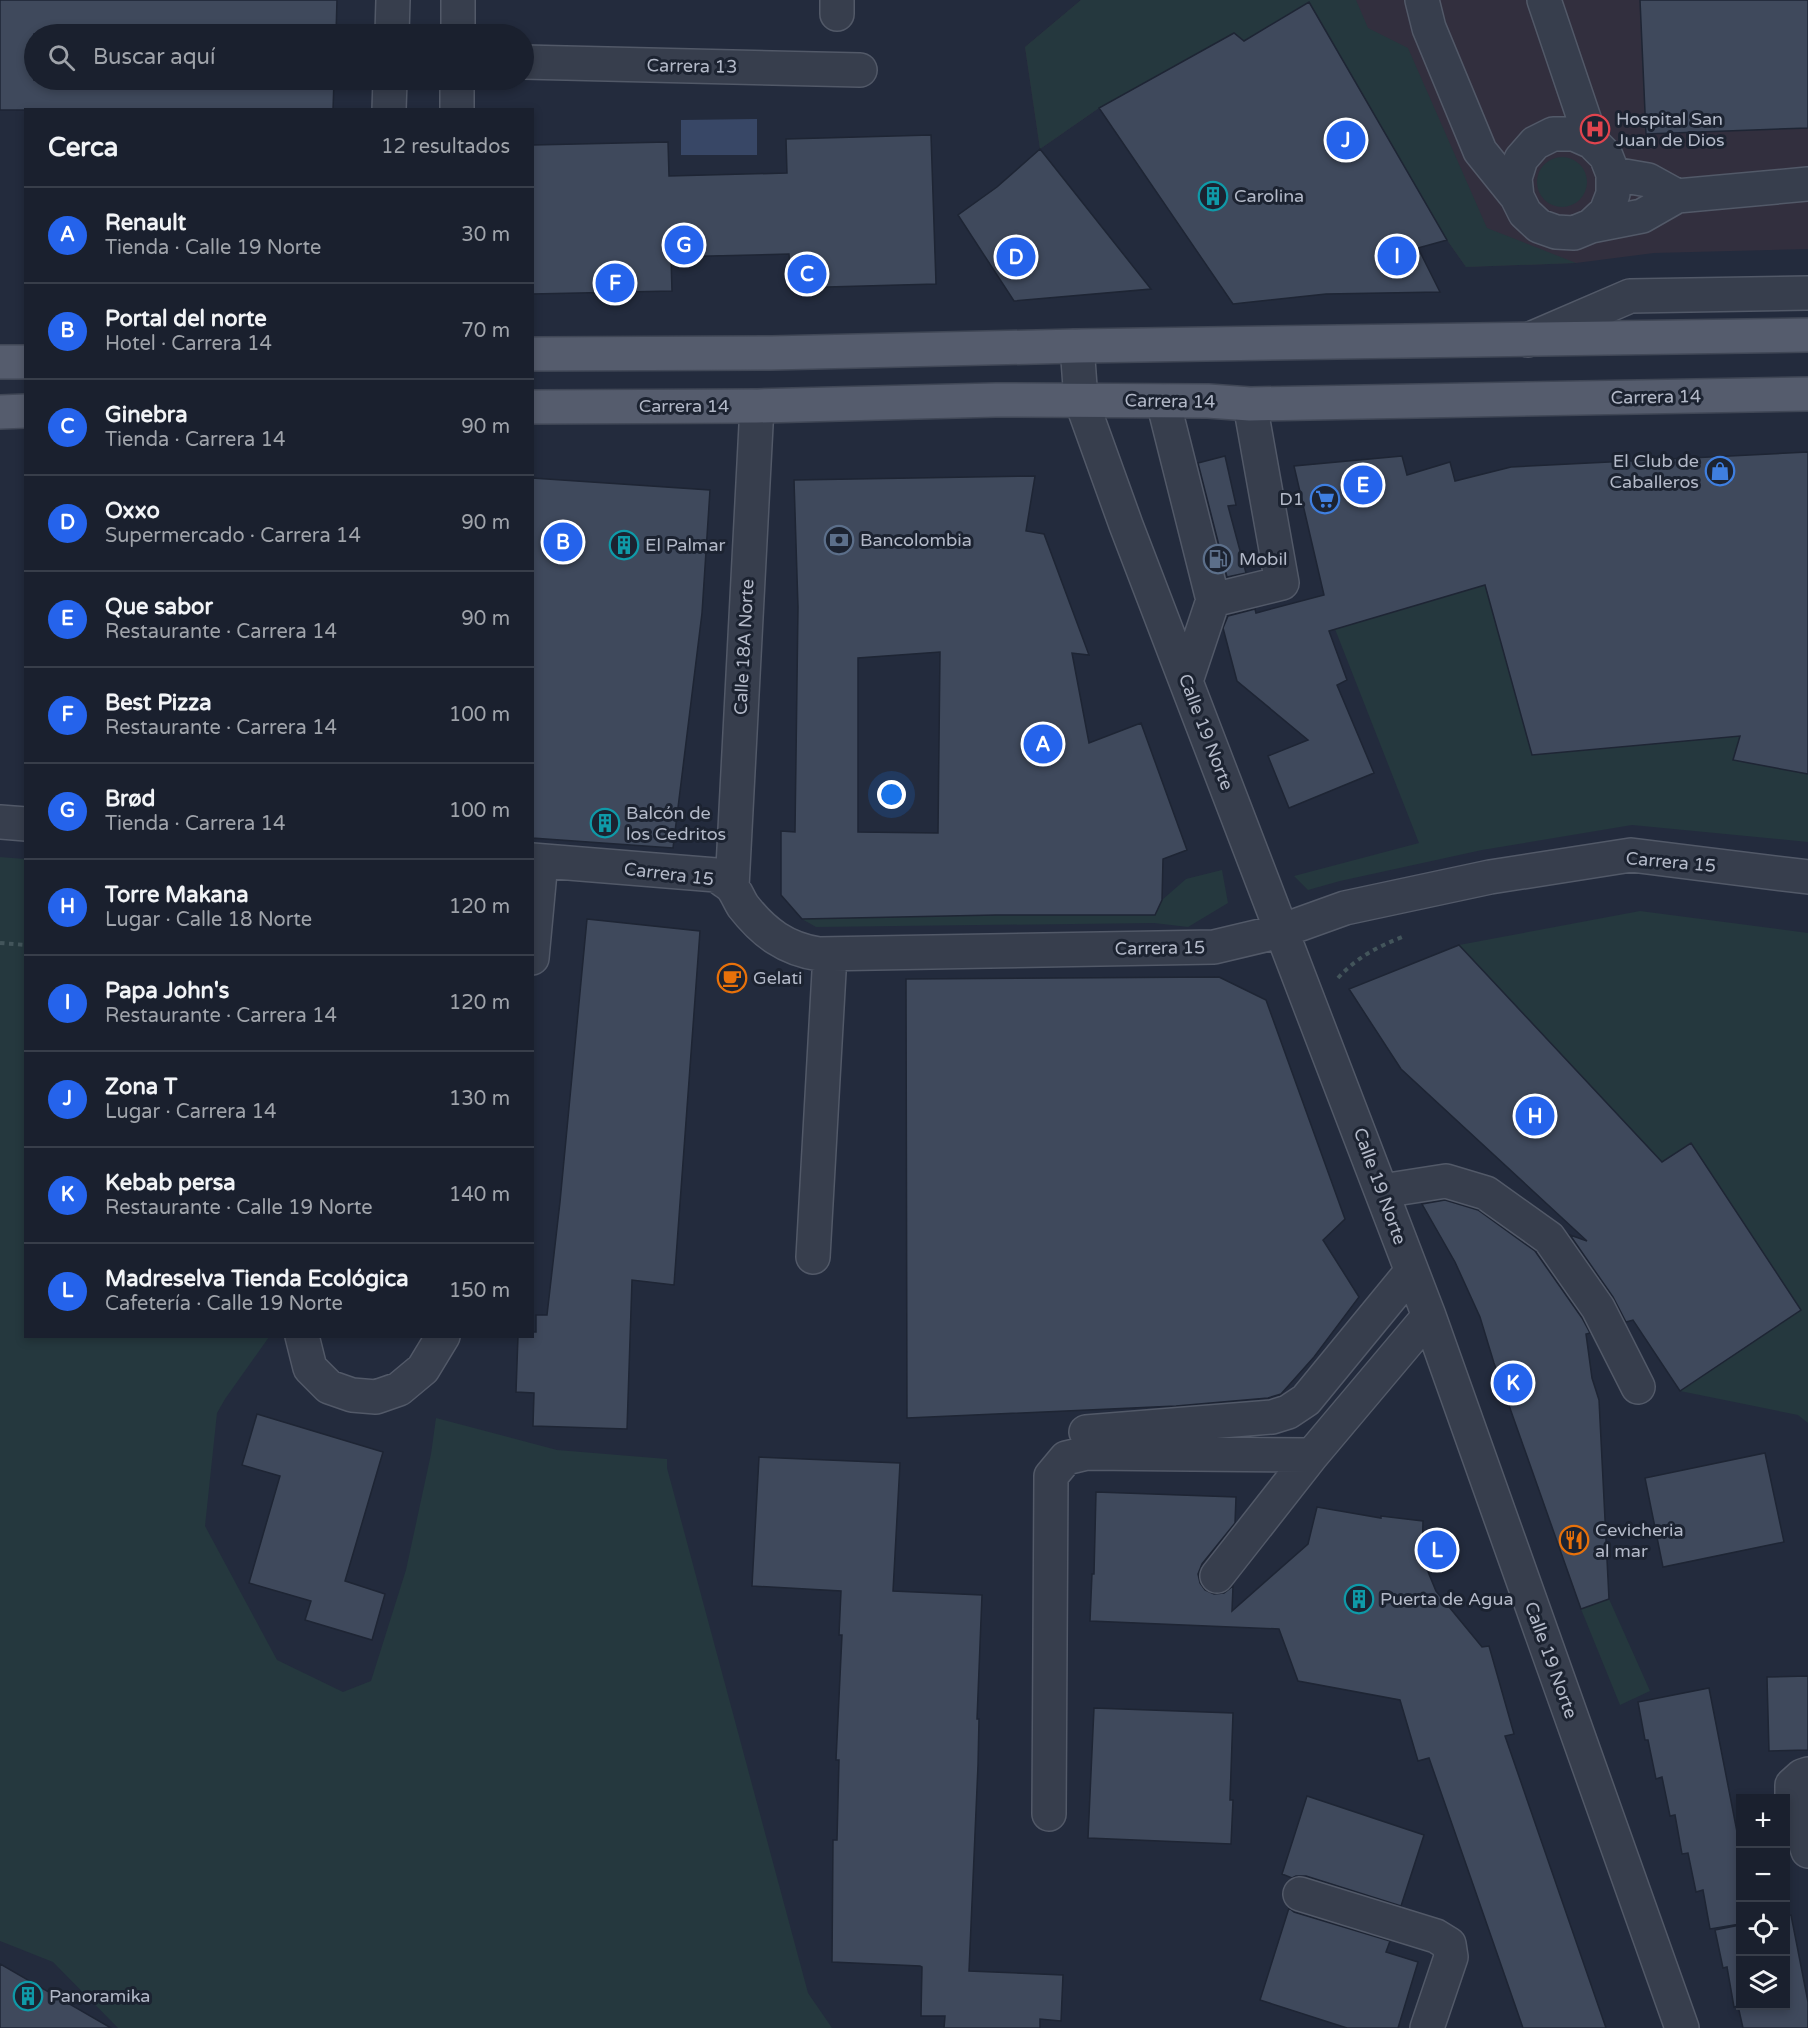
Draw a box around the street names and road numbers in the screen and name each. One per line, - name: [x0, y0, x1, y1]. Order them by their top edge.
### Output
- street label: Carrera 13: [646, 54, 738, 78]
- street label: Carrera 14: [1610, 385, 1702, 409]
- street label: Carrera 14: [1124, 389, 1216, 413]
- street label: Carrera 14: [639, 395, 729, 417]
- street label: Calle 18A Norte: [729, 578, 759, 716]
- street label: Calle 19 Norte: [1174, 671, 1238, 793]
- street label: Carrera 15: [1625, 847, 1717, 877]
- street label: Carrera 15: [623, 858, 715, 890]
- street label: Carrera 15: [1114, 936, 1206, 960]
- street label: Calle 19 Norte: [1349, 1125, 1411, 1247]
- street label: Calle 19 Norte: [1520, 1599, 1582, 1721]

